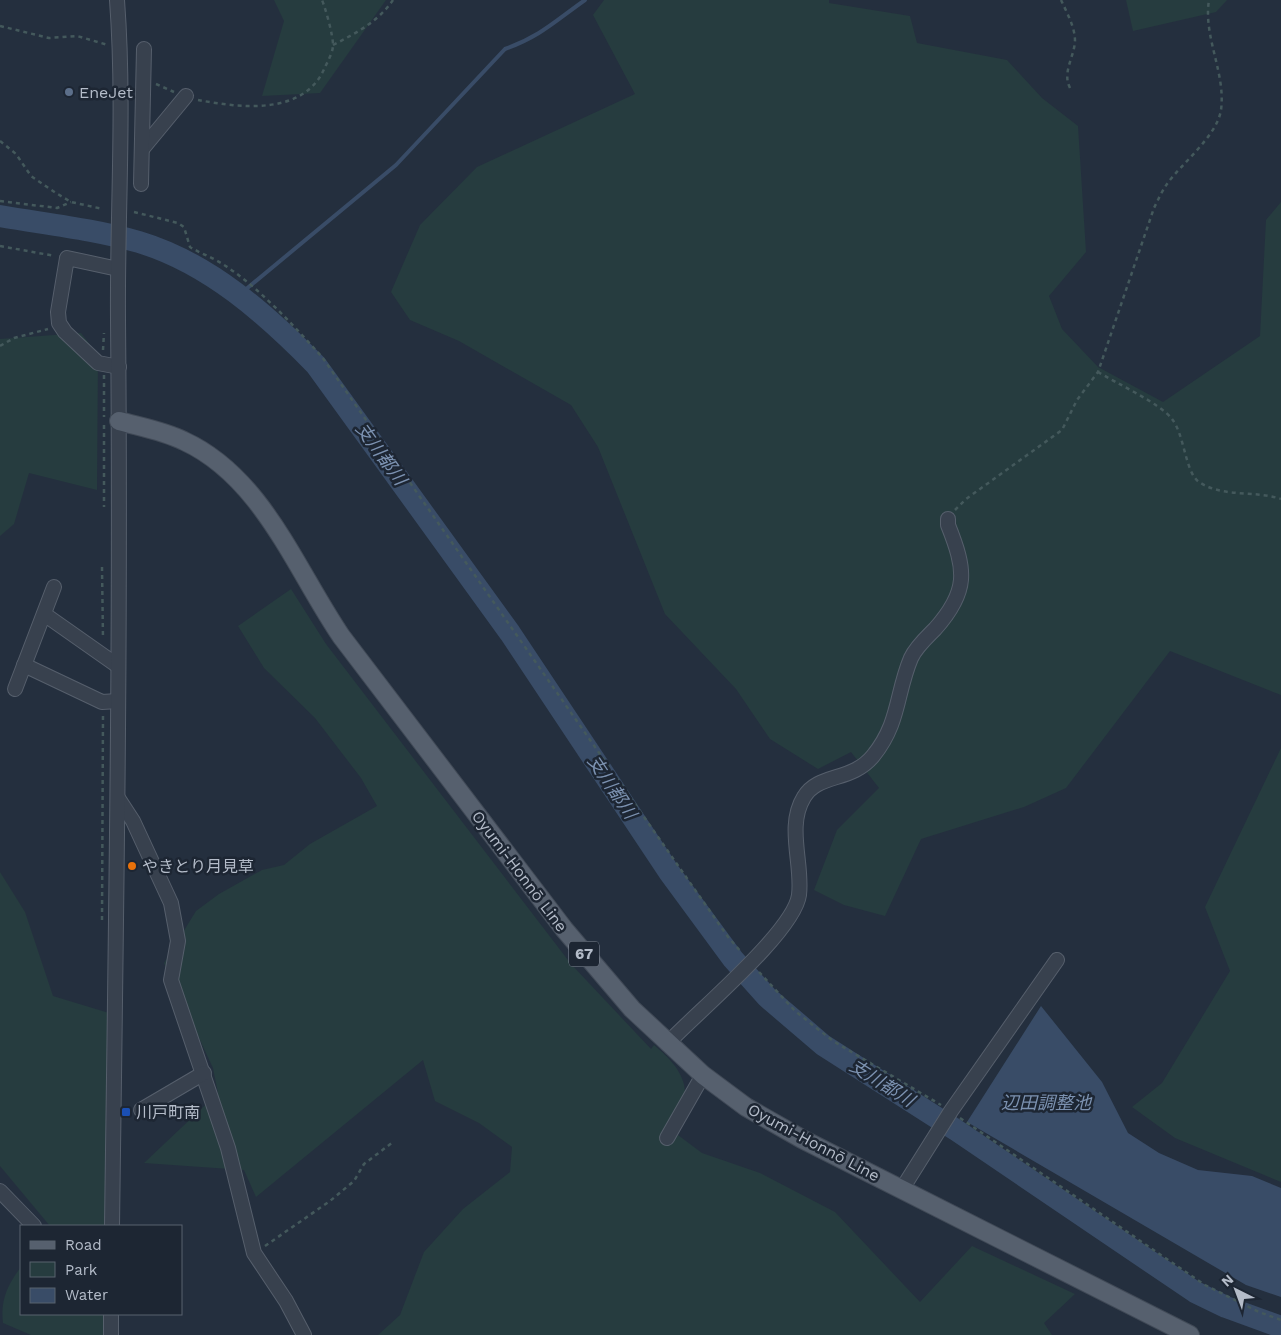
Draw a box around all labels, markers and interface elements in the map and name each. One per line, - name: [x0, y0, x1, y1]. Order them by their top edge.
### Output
- place label: EneJet: [79, 83, 133, 102]
- marker: EneJet: [63, 86, 75, 98]
- water label: 支川都川: [352, 418, 412, 491]
- water label: 支川都川: [584, 751, 642, 824]
- street label: Oyumi-Honnō Line: [468, 807, 571, 936]
- place label: やきとり月見草: [142, 857, 254, 876]
- marker: やきとり月見草: [126, 860, 138, 872]
- road number: 67: [569, 942, 599, 966]
- water label: 支川都川: [846, 1055, 920, 1112]
- water label: 辺田調整池: [1001, 1092, 1093, 1113]
- street label: Oyumi-Honnō Line: [745, 1100, 883, 1185]
- place label: 川戸町南: [136, 1103, 200, 1122]
- marker: 川戸町南: [120, 1106, 132, 1118]
- legend: [20, 1225, 182, 1315]
- text: Road: [65, 1236, 102, 1254]
- text: Park: [65, 1261, 98, 1279]
- north arrow: [1211, 1265, 1261, 1315]
- text: N: [1218, 1271, 1237, 1290]
- text: Water: [65, 1286, 108, 1304]

